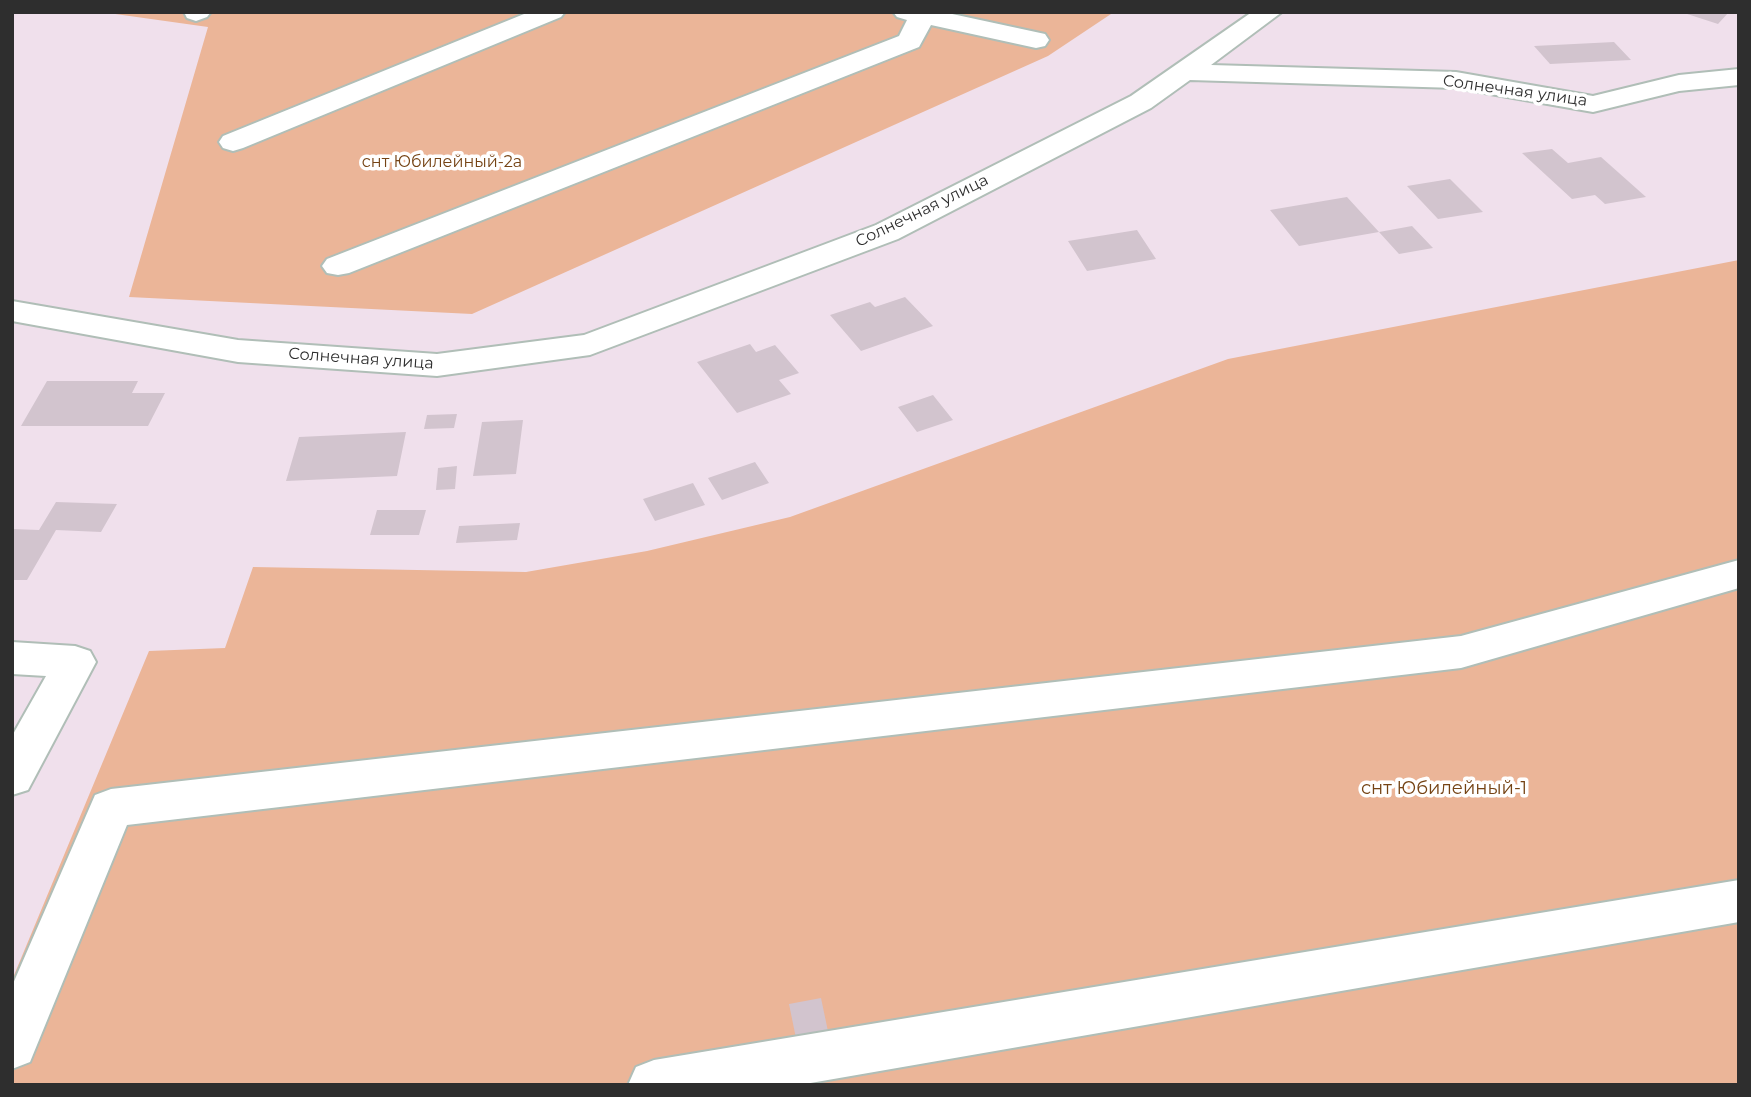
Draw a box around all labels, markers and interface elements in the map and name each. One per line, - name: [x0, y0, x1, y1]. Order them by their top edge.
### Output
- street label: Солнечная улица: [1442, 71, 1588, 111]
- park label: снт Юбилейный-2а: [362, 152, 522, 172]
- street label: Солнечная улица: [852, 170, 992, 252]
- street label: Солнечная улица: [288, 344, 434, 374]
- park label: снт Юбилейный-1: [1361, 778, 1527, 800]

